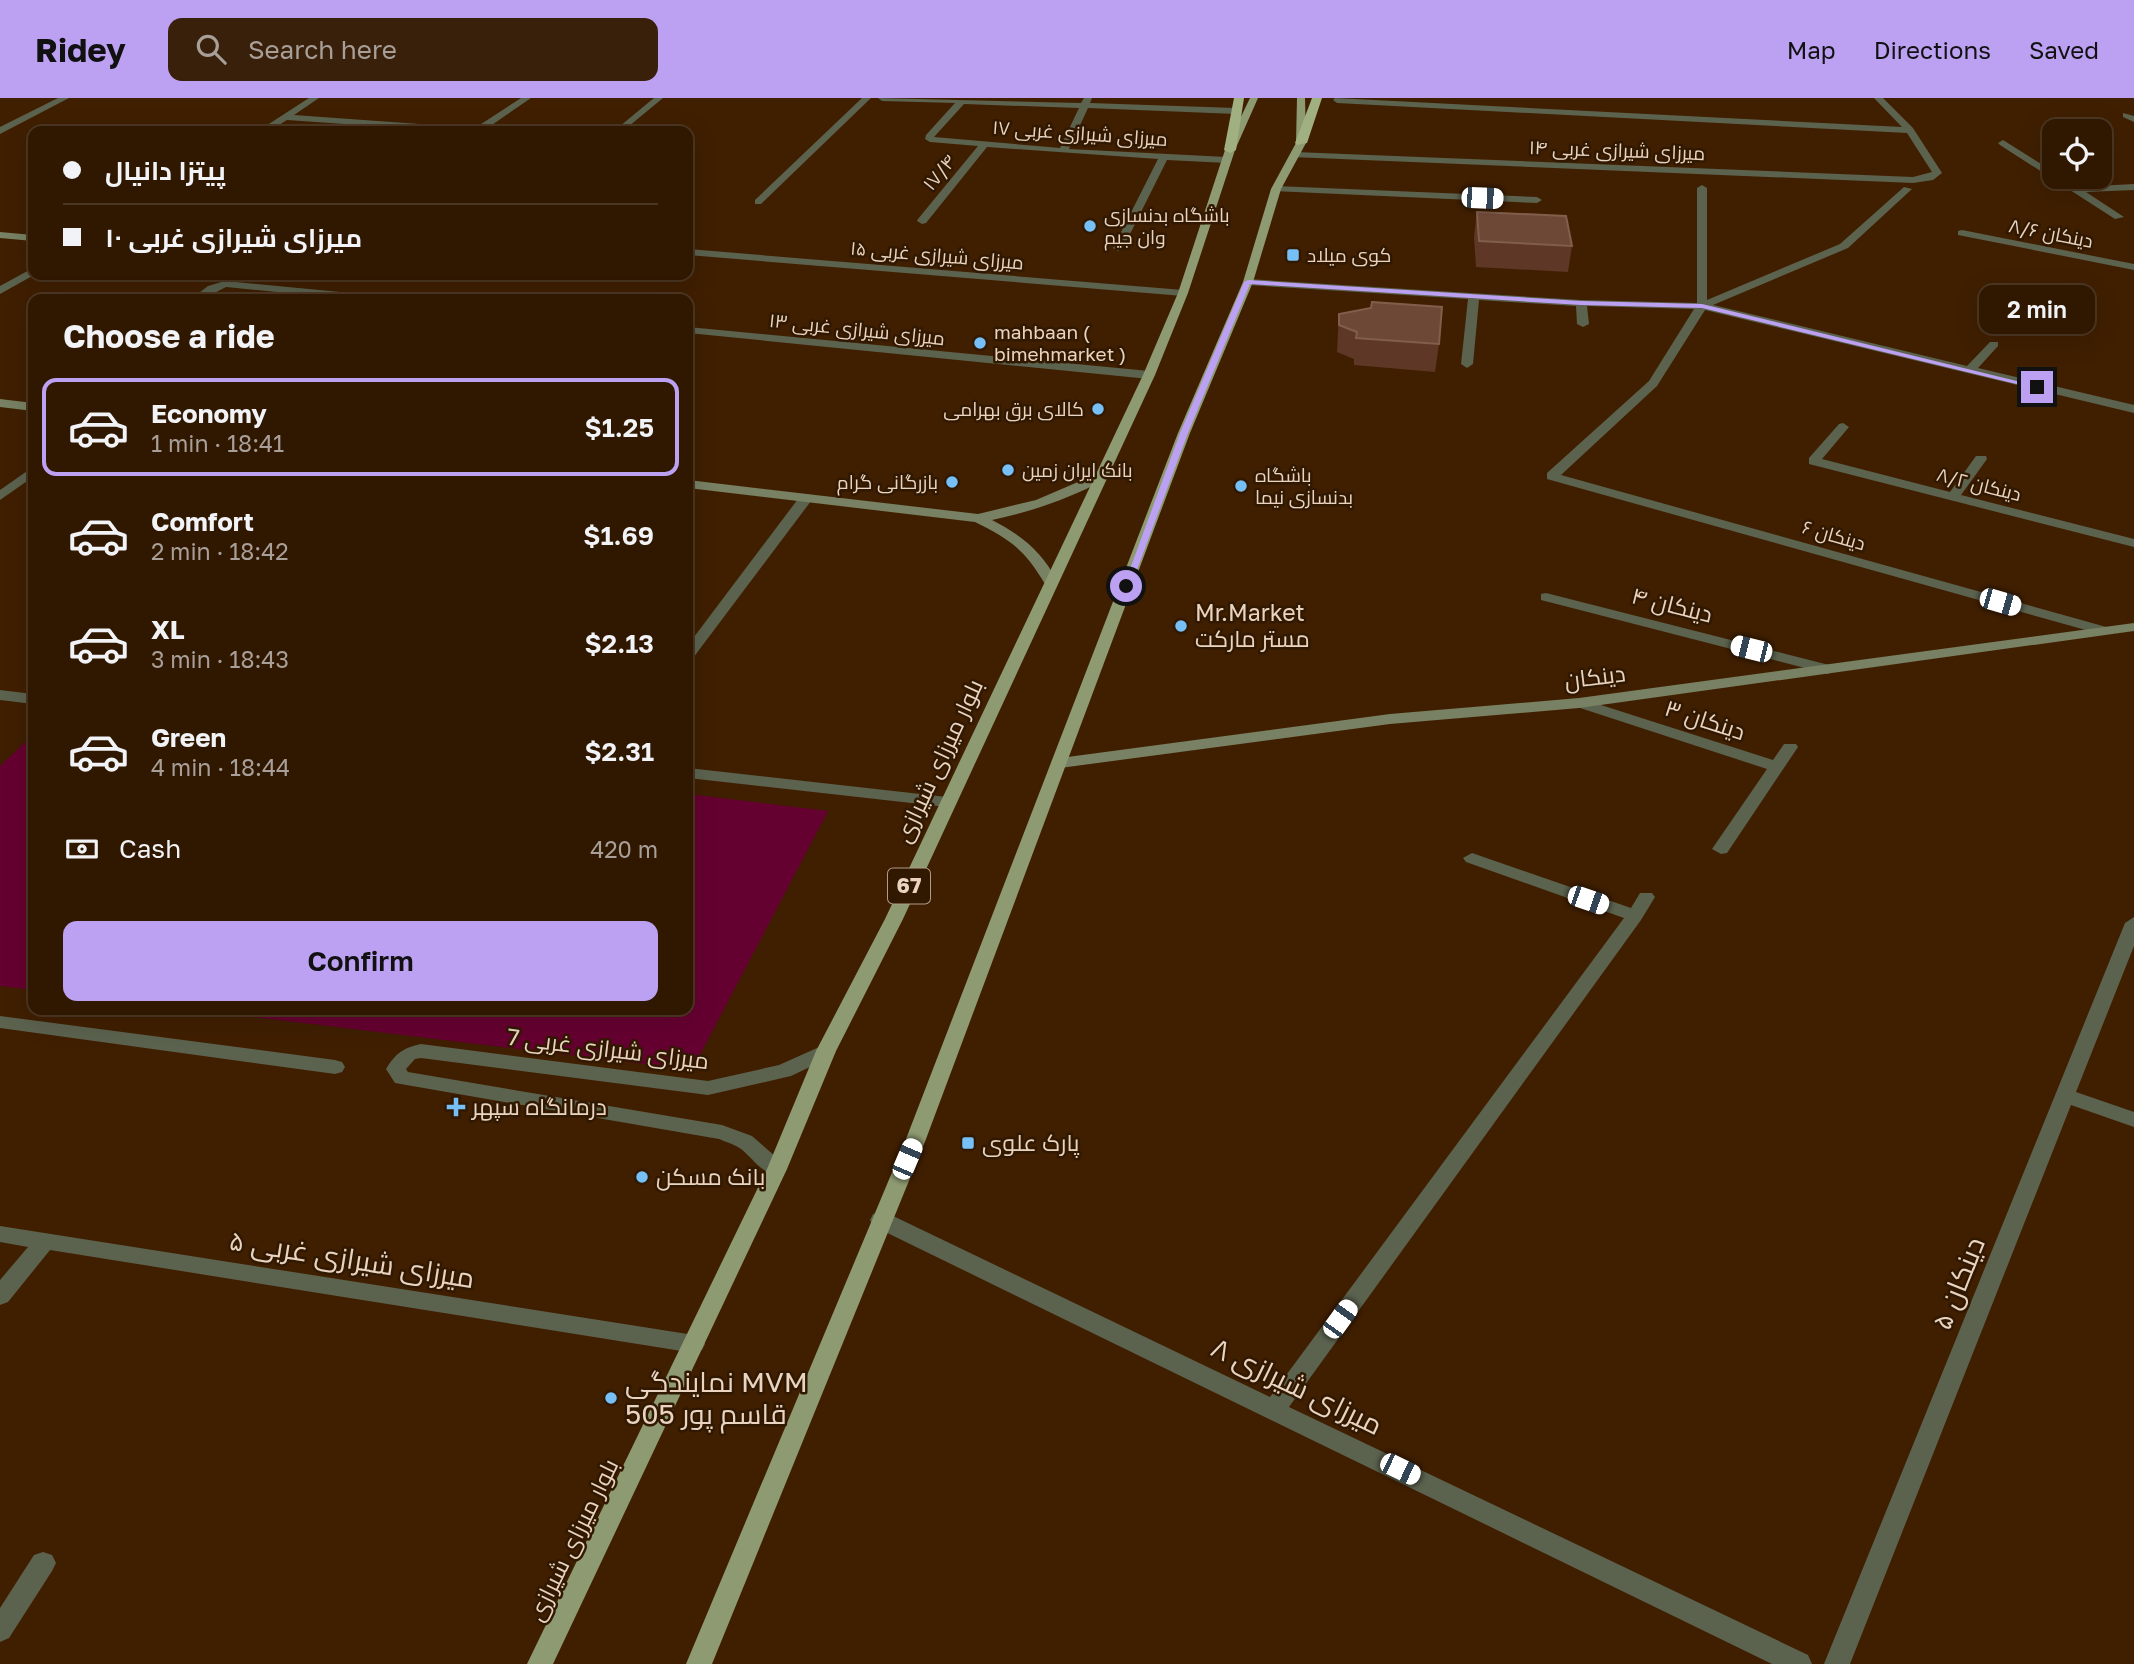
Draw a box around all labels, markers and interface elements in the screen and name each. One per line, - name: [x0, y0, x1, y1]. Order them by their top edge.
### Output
- search box: [168, 18, 658, 81]
- text: Ridey: [35, 30, 126, 69]
- icon: search: [192, 30, 230, 68]
- text: Search here: [248, 34, 397, 65]
- text: Map: [1787, 35, 1836, 64]
- text: Directions: [1874, 35, 1991, 64]
- text: Saved: [2029, 35, 2099, 64]
- street label: ۱۷ میرزای شیرازی غربی: [992, 115, 1168, 151]
- map controls: [2042, 119, 2112, 189]
- button: locate: [2042, 119, 2112, 189]
- street label: ۱۴ میرزای شیرازی غربی: [1528, 135, 1706, 165]
- street label: ۱۷/۴: [917, 149, 960, 194]
- text: پیتزا دانیال: [105, 155, 226, 186]
- car: [1461, 187, 1504, 209]
- place label: باشگاه بدنسازی وان جیم: [1104, 203, 1230, 251]
- street label: ۸/۶ دینکان: [2007, 213, 2095, 253]
- marker: باشگاه بدنسازی وان جیم: [1082, 218, 1098, 234]
- text: ۱۰ میرزای شیرازی غربی: [105, 222, 362, 253]
- street label: ۱۵ میرزای شیرازی غربی: [849, 235, 1025, 275]
- place label: کوی میلاد: [1307, 243, 1391, 267]
- marker: کوی میلاد: [1285, 247, 1301, 263]
- callout: 2 min: [1979, 286, 2095, 334]
- text: 2 min: [2007, 295, 2067, 323]
- street label: ۱۳ میرزای شیرازی غربی: [768, 308, 946, 350]
- text: Choose a ride: [63, 317, 275, 355]
- place label: mahbaan ( bimehmarket ): [994, 320, 1126, 365]
- marker: mahbaan ( bimehmarket ): [972, 335, 988, 351]
- route end: [2021, 371, 2053, 403]
- icon: car: [67, 396, 130, 459]
- place label: کالای برق بهرامی: [943, 397, 1084, 422]
- text: Economy: [151, 398, 267, 429]
- marker: کالای برق بهرامی: [1090, 401, 1106, 417]
- text: $1.25: [585, 412, 654, 443]
- text: 1 min · 18:41: [151, 429, 284, 457]
- place label: بانک ایران زمین: [1022, 458, 1133, 482]
- marker: بانک ایران زمین: [1000, 462, 1016, 478]
- street label: دینکان ۸/۲: [1934, 462, 2024, 506]
- place label: باشگاه بدنسازی نیما: [1255, 463, 1353, 509]
- place label: بازرگانی گرام: [837, 470, 938, 496]
- marker: بازرگانی گرام: [944, 474, 960, 490]
- marker: باشگاه بدنسازی نیما: [1233, 478, 1249, 494]
- icon: car: [67, 504, 130, 567]
- text: Comfort: [151, 506, 254, 537]
- street label: دینکان ۶: [1800, 515, 1868, 555]
- text: $1.69: [583, 520, 654, 551]
- text: 2 min · 18:42: [151, 537, 289, 565]
- route start: [1110, 570, 1142, 602]
- street label: دینکان ۴: [1629, 580, 1716, 629]
- car: [1977, 586, 2024, 618]
- place label: Mr.Market مستر مارکت: [1195, 598, 1310, 652]
- icon: car: [67, 612, 130, 675]
- text: XL: [151, 614, 185, 645]
- marker: Mr.Market مستر مارکت: [1173, 618, 1189, 634]
- text: $2.13: [584, 628, 654, 659]
- car: [1729, 634, 1774, 664]
- text: 3 min · 18:43: [151, 645, 289, 673]
- street label: دینکان: [1563, 658, 1627, 695]
- street label: بلوار میرزای شیرازی: [888, 674, 989, 847]
- street label: ۳ دینکان: [1661, 693, 1749, 746]
- icon: car: [67, 720, 130, 783]
- text: Green: [151, 722, 226, 753]
- text: $2.31: [584, 736, 654, 767]
- text: 4 min · 18:44: [151, 753, 290, 781]
- icon: cash: [63, 830, 101, 868]
- text: Cash: [119, 833, 181, 864]
- text: 420 m: [590, 835, 658, 863]
- road number: 67: [888, 868, 930, 904]
- car: [1565, 883, 1612, 917]
- button: Confirm: [63, 921, 658, 1001]
- street label: میرزای شیرازی غربی 7: [505, 1022, 711, 1075]
- place label: درمانگاه سپهر: [470, 1092, 607, 1121]
- marker: درمانگاه سپهر: [446, 1097, 466, 1117]
- place label: پارک علوی: [982, 1128, 1079, 1158]
- marker: پارک علوی: [960, 1135, 976, 1151]
- car: [890, 1136, 925, 1182]
- place label: بانک مسکن: [656, 1162, 765, 1191]
- marker: بانک مسکن: [634, 1169, 650, 1185]
- street label: ۵ میرزای شیرازی غربی: [227, 1223, 477, 1295]
- street label: ۵ دینکان: [1924, 1232, 1992, 1334]
- car: [1320, 1296, 1361, 1342]
- street label: ۸ میرزای شیرازی: [1206, 1330, 1388, 1442]
- place label: نمایندگی MVM 505 قاسم پور: [625, 1365, 808, 1434]
- marker: نمایندگی MVM 505 قاسم پور: [603, 1390, 619, 1406]
- car: [1377, 1450, 1424, 1488]
- street label: بلوار میرزای شیرازی: [521, 1454, 624, 1626]

